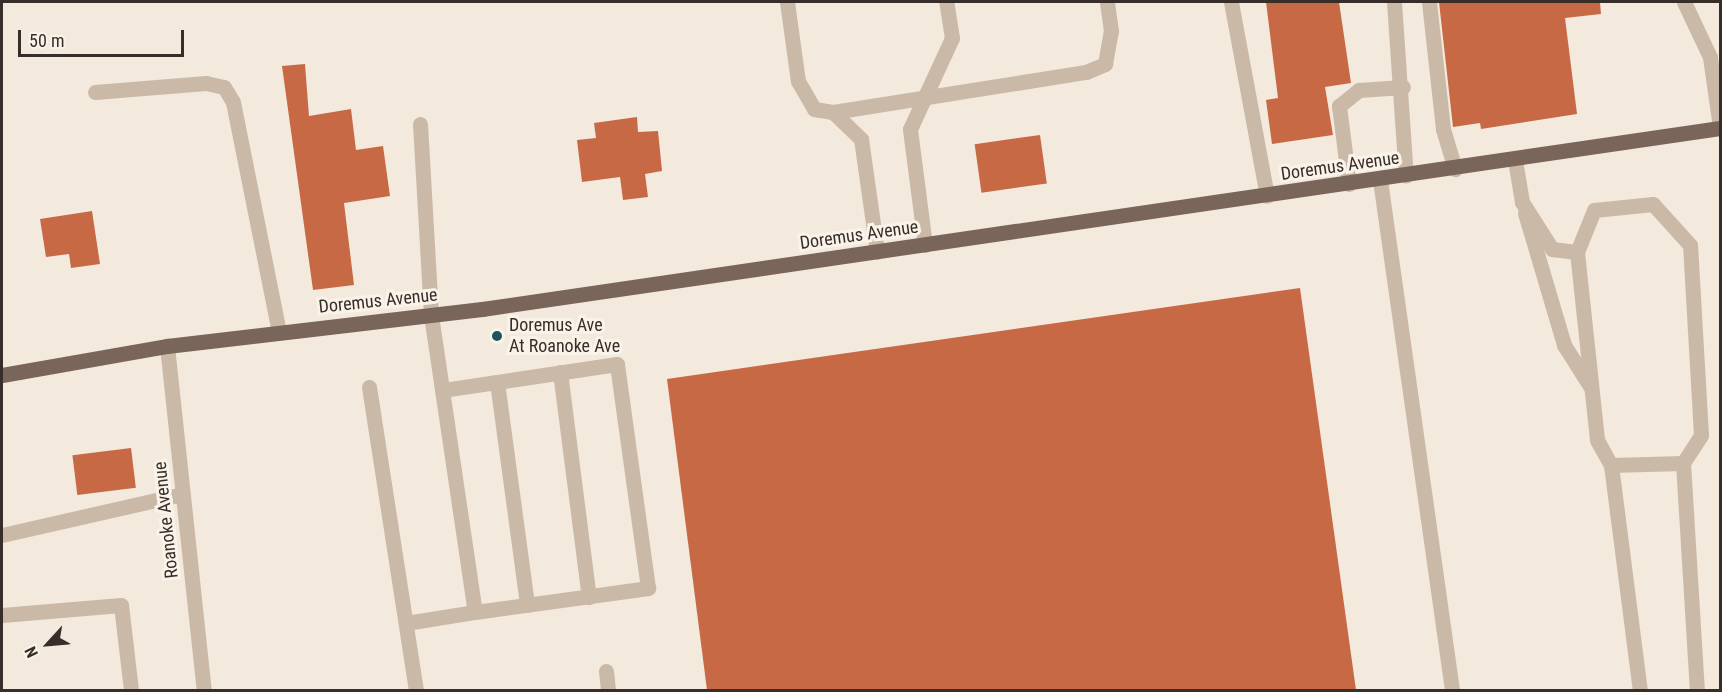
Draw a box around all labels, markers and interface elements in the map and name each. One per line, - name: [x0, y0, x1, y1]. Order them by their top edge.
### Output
- scale bar: [21, 18, 188, 56]
- text: 50 m: [29, 30, 64, 51]
- street label: Doremus Avenue: [1279, 147, 1401, 185]
- street label: Doremus Avenue: [798, 216, 920, 254]
- street label: Doremus Avenue: [317, 284, 439, 318]
- place label: Doremus Ave At Roanoke Ave: [509, 315, 620, 358]
- marker: Doremus Ave At Roanoke Ave: [490, 329, 504, 343]
- street label: Roanoke Avenue: [149, 461, 183, 579]
- north arrow: [18, 614, 78, 674]
- text: N: [21, 644, 42, 661]

